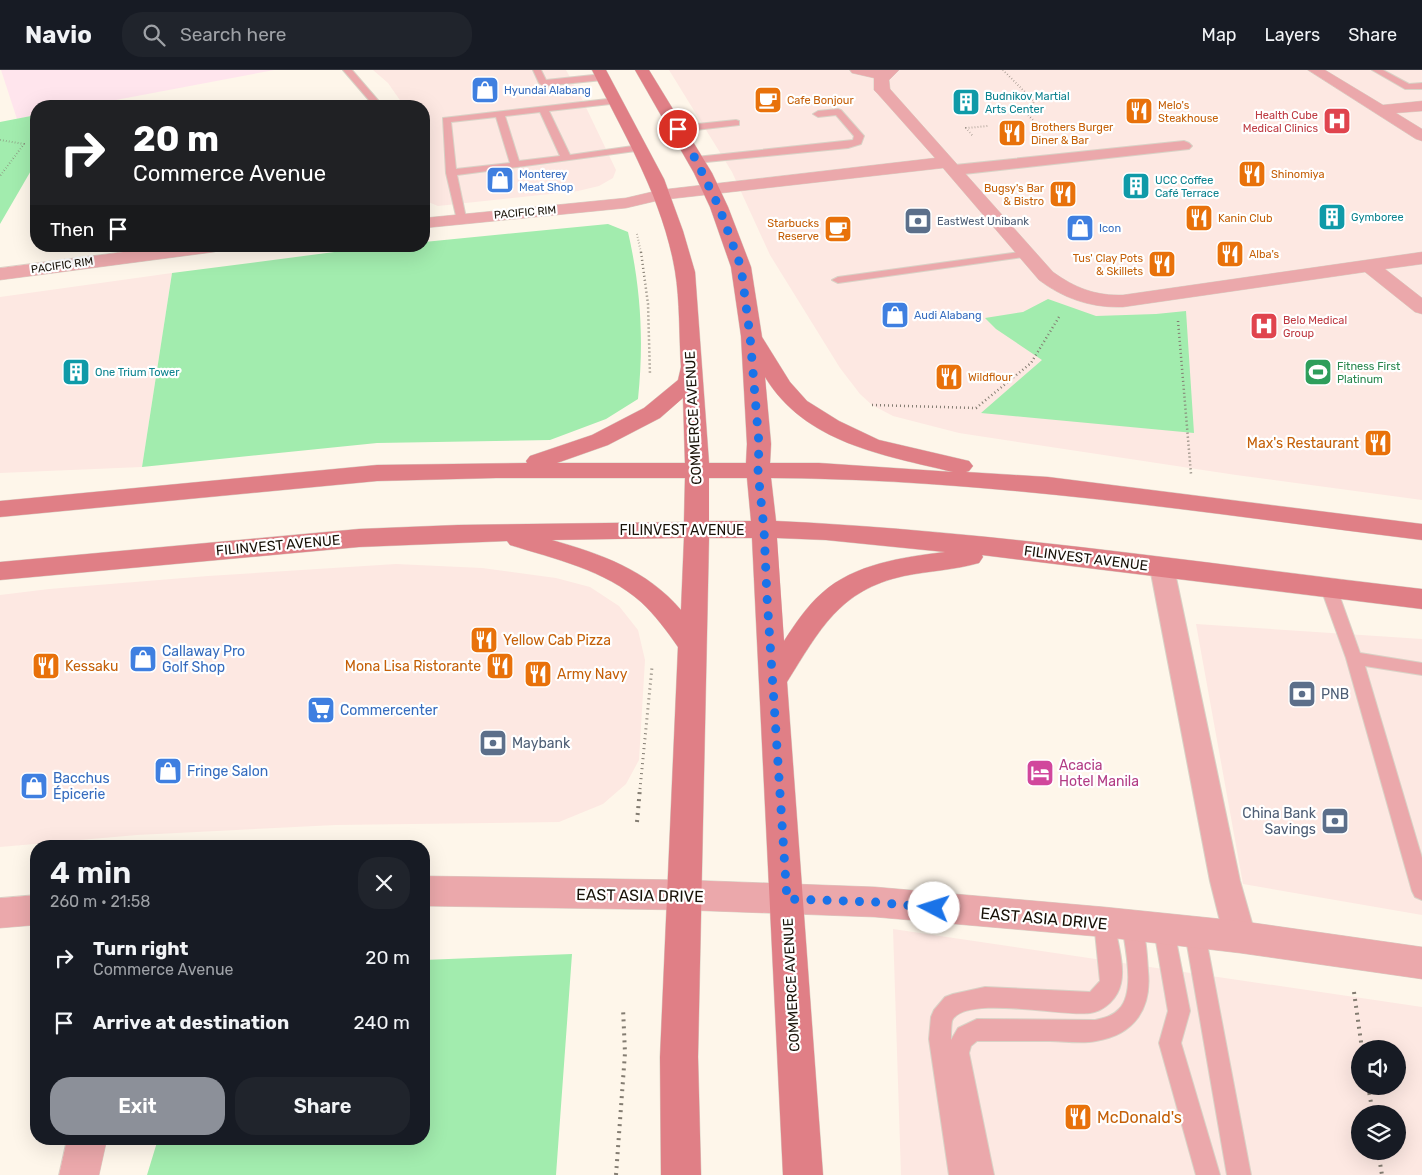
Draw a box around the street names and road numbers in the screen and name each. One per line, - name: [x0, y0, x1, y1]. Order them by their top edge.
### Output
- street label: PACIFIC RIM: [493, 203, 557, 222]
- street label: PACIFIC RIM: [30, 255, 94, 276]
- street label: COMMERCE AVENUE: [682, 351, 705, 485]
- street label: FILINVEST AVENUE: [620, 522, 744, 539]
- street label: FILINVEST AVENUE: [215, 532, 341, 559]
- street label: FILINVEST AVENUE: [1023, 542, 1149, 575]
- street label: EAST ASIA DRIVE: [576, 885, 704, 906]
- street label: EAST ASIA DRIVE: [980, 903, 1108, 934]
- street label: COMMERCE AVENUE: [780, 918, 803, 1052]

